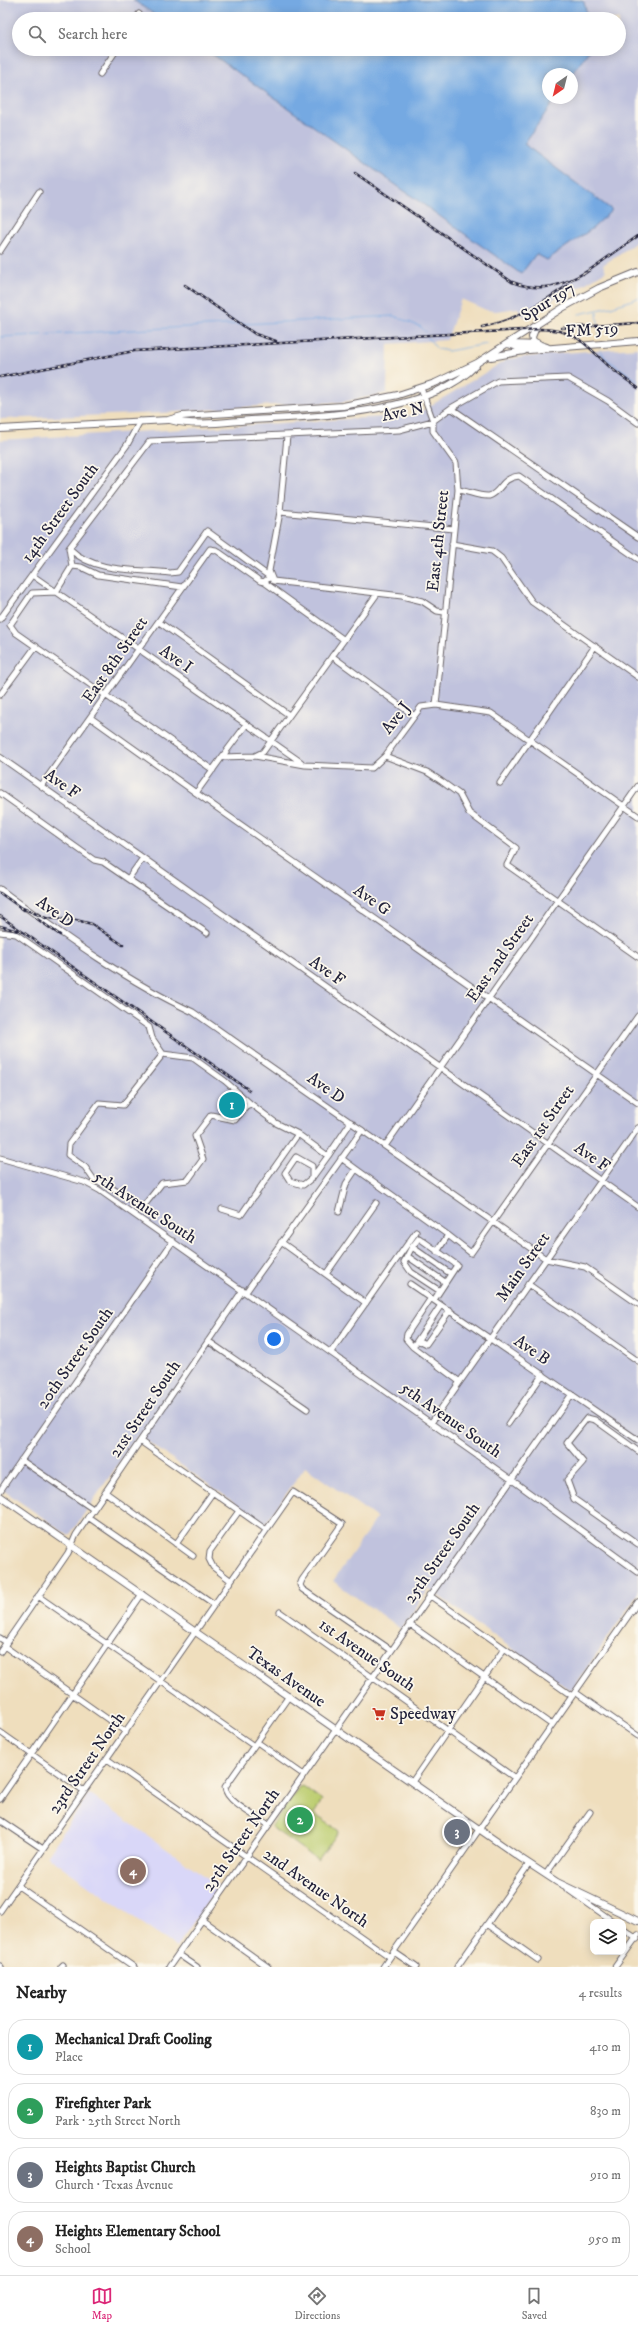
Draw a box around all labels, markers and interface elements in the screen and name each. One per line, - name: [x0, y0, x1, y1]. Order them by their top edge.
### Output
- search box: [12, 12, 626, 56]
- icon: search: [26, 23, 48, 45]
- text: Search here: [58, 25, 127, 44]
- north arrow: [542, 68, 578, 104]
- street label: Spur 197: [517, 277, 579, 327]
- street label: FM 519: [565, 317, 619, 343]
- street label: Ave N: [380, 397, 426, 427]
- street label: 14th Street South: [17, 459, 104, 567]
- street label: East 4th Street: [422, 489, 454, 593]
- street label: East 8th Street: [77, 612, 153, 708]
- street label: Ave I: [155, 640, 197, 678]
- street label: Ave J: [376, 697, 416, 739]
- street label: Ave F: [40, 764, 85, 805]
- street label: Ave G: [349, 879, 395, 921]
- street label: Ave D: [32, 891, 78, 933]
- street label: East 2nd Street: [461, 909, 539, 1007]
- street label: Ave F: [305, 951, 350, 992]
- street label: Ave D: [303, 1067, 349, 1109]
- street label: East 1st Street: [507, 1080, 580, 1171]
- pin: 1: [219, 1090, 245, 1120]
- street label: Ave F: [570, 1137, 615, 1178]
- street label: 5th Avenue South: [89, 1165, 201, 1249]
- street label: Main Street: [491, 1228, 555, 1306]
- street label: 20th Street South: [32, 1303, 118, 1413]
- your location: [264, 1329, 284, 1349]
- street label: Ave B: [510, 1330, 554, 1370]
- street label: 21st Street South: [104, 1356, 186, 1462]
- street label: 5th Avenue South: [396, 1377, 506, 1463]
- street label: 25th Street South: [399, 1498, 485, 1608]
- street label: 1st Avenue South: [314, 1613, 420, 1697]
- street label: Texas Avenue: [242, 1642, 330, 1712]
- place label: Speedway: [390, 1703, 457, 1725]
- supermarket icon: Speedway: [371, 1706, 387, 1722]
- street label: 23rd Street North: [44, 1708, 130, 1818]
- street label: 25th Street North: [197, 1784, 285, 1896]
- pin: 2: [287, 1805, 313, 1835]
- pin: 3: [444, 1817, 470, 1847]
- street label: 2nd Avenue North: [259, 1843, 373, 1933]
- pin: 4: [120, 1856, 146, 1886]
- map controls: [590, 1919, 626, 1955]
- button: layers: [590, 1919, 626, 1955]
- text: Nearby: [16, 1982, 66, 2004]
- text: 4 results: [579, 1985, 622, 2001]
- text: Mechanical Draft Cooling: [55, 2030, 212, 2049]
- text: 1: [28, 2039, 32, 2055]
- text: 410 m: [589, 2039, 621, 2055]
- text: Place: [55, 2049, 83, 2065]
- text: Firefighter Park: [55, 2094, 151, 2113]
- text: 2: [27, 2103, 33, 2119]
- text: 830 m: [590, 2103, 621, 2119]
- text: Park · 25th Street North: [55, 2113, 181, 2129]
- text: Heights Baptist Church: [55, 2158, 196, 2177]
- text: 3: [28, 2167, 32, 2183]
- text: 910 m: [590, 2167, 621, 2183]
- text: Church · Texas Avenue: [55, 2177, 173, 2193]
- text: Heights Elementary School: [55, 2222, 220, 2241]
- text: 4: [26, 2231, 34, 2247]
- text: 950 m: [589, 2231, 621, 2247]
- text: School: [55, 2241, 91, 2257]
- tab: Map: [91, 2285, 113, 2323]
- tab: Directions: [295, 2285, 340, 2323]
- tab: Saved: [522, 2285, 547, 2323]

